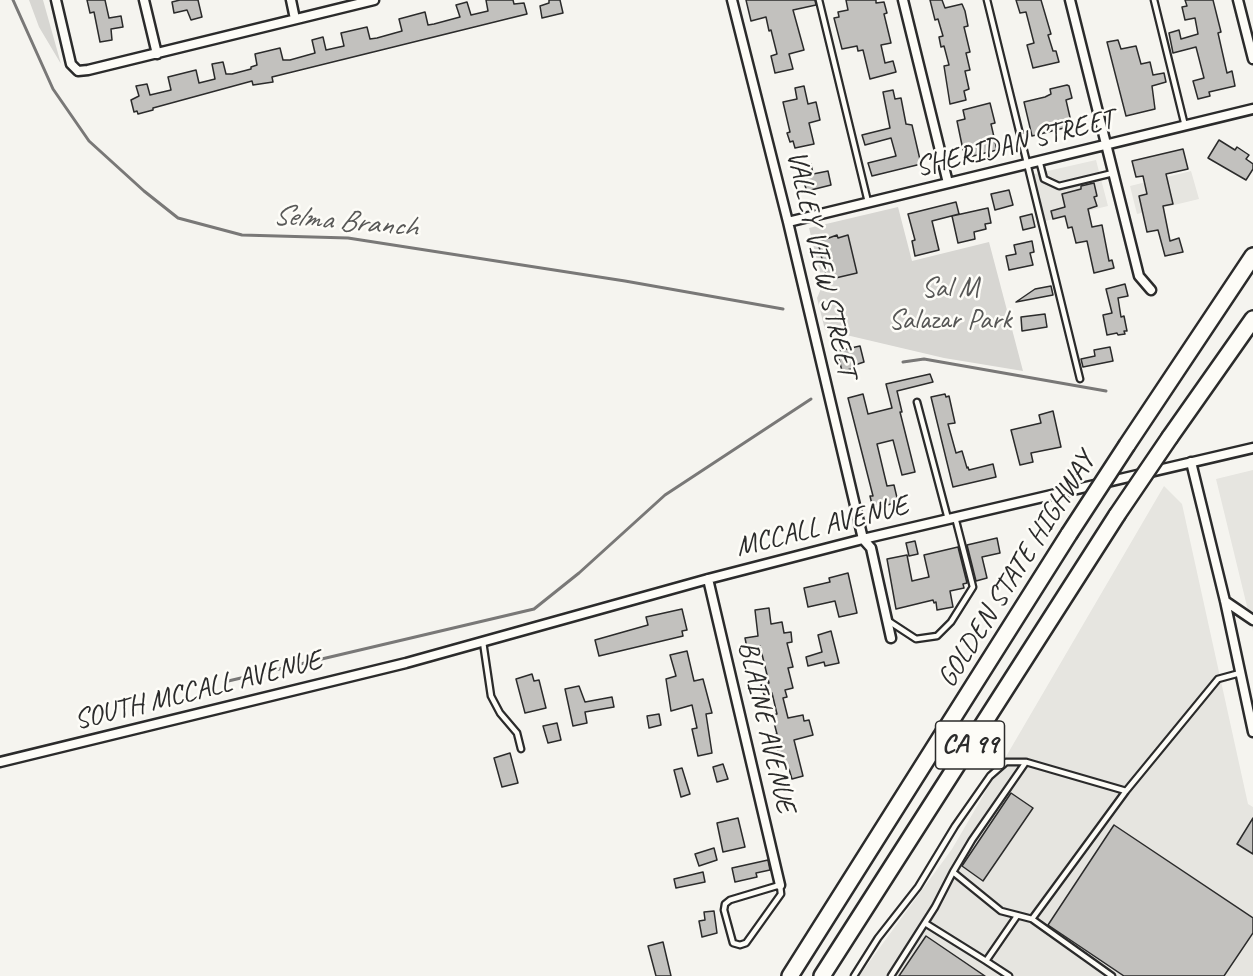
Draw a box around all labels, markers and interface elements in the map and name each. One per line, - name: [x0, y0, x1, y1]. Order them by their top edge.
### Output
- street label: SHERIDAN STREET: [912, 103, 1118, 185]
- street label: VALLEY VIEW STREET: [779, 147, 863, 381]
- water label: Selma Branch: [271, 198, 419, 246]
- park label: Sal M Salazar Park: [888, 272, 1012, 338]
- street label: GOLDEN STATE HIGHWAY: [931, 446, 1103, 694]
- street label: MCCALL AVENUE: [732, 489, 912, 565]
- street label: BLAINE AVENUE: [730, 638, 802, 816]
- street label: SOUTH MCCALL AVENUE: [71, 644, 325, 738]
- road number: CA 99: [936, 721, 1004, 769]

